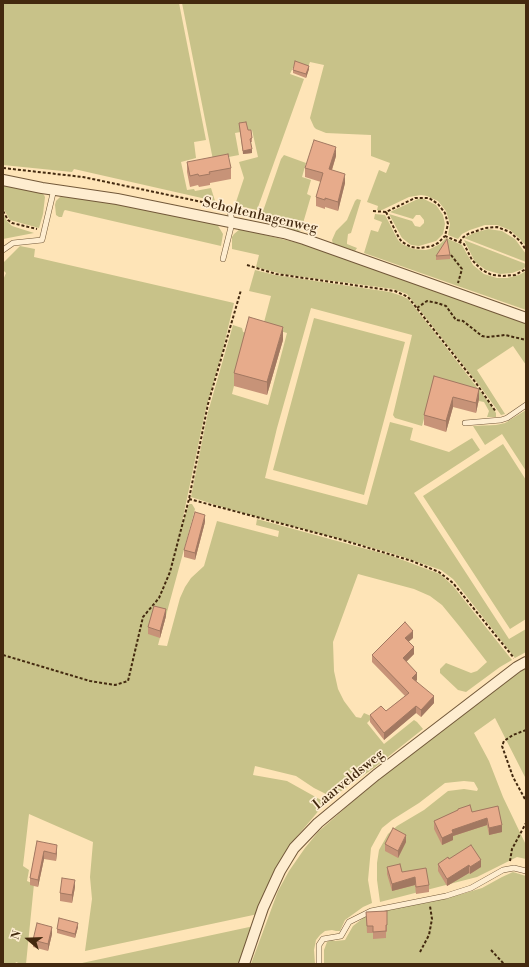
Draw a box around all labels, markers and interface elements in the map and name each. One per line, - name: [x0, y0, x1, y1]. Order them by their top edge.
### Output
- street label: Scholtenhagenweg: [201, 195, 319, 237]
- street label: Laarveldsweg: [310, 746, 388, 814]
- north arrow: [8, 919, 48, 959]
- text: N: [9, 929, 25, 941]

